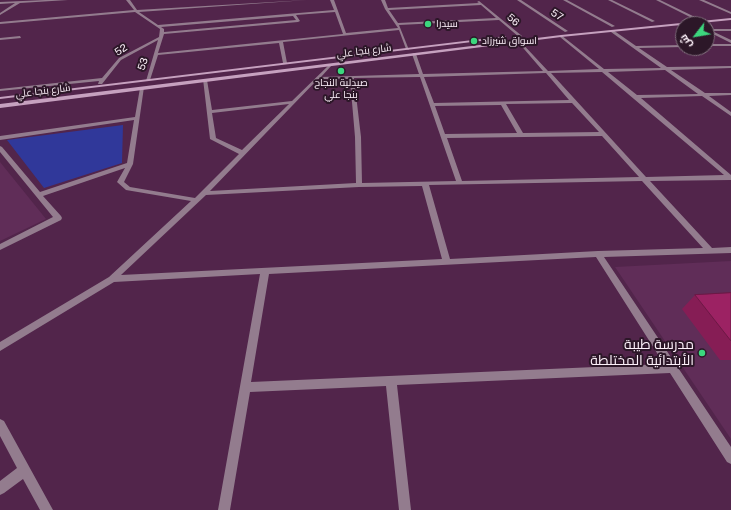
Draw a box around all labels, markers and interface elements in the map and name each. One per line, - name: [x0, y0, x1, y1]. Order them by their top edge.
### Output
- street label: 57: [549, 7, 565, 23]
- street label: 56: [504, 11, 522, 29]
- north arrow: [675, 16, 715, 56]
- place label: سيدرا: [436, 18, 458, 30]
- marker: سيدرا: [423, 19, 433, 29]
- text: ش: [677, 33, 694, 51]
- place label: اسواق شيرزاد: [482, 35, 537, 47]
- marker: اسواق شيرزاد: [469, 36, 479, 46]
- street label: 52: [113, 42, 129, 58]
- street label: شارع بنجا علي: [336, 42, 392, 60]
- street label: 53: [135, 56, 151, 72]
- marker: صيدلية النجاح بنجا علي: [336, 66, 346, 76]
- place label: صيدلية النجاح بنجا علي: [314, 77, 368, 100]
- street label: شارع بنجا علي: [15, 82, 71, 100]
- place label: مدرسة طيبة الأبتدائية المختلطة: [590, 337, 694, 370]
- marker: مدرسة طيبة الأبتدائية المختلطة: [697, 348, 707, 358]

